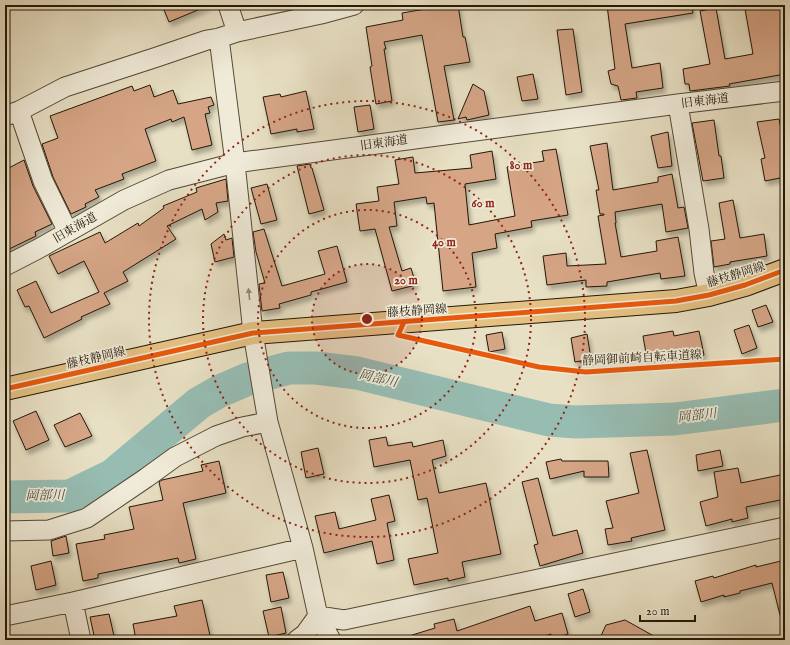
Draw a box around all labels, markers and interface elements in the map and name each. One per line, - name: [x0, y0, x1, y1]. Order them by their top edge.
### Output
- street label: 旧東海道: [680, 91, 730, 111]
- street label: 旧東海道: [359, 132, 409, 154]
- text: 80 m: [510, 158, 533, 173]
- text: 60 m: [472, 196, 495, 211]
- street label: 旧東海道: [50, 210, 100, 246]
- text: 40 m: [432, 235, 457, 250]
- street label: 藤枝静岡線: [705, 259, 767, 291]
- text: 20 m: [394, 273, 418, 288]
- one-way arrow: [245, 288, 252, 300]
- street label: 藤枝静岡線: [387, 301, 447, 321]
- centre of rings: [360, 312, 374, 326]
- street label: 藤枝静岡線: [65, 344, 127, 372]
- street label: 静岡御前崎自転車道線: [582, 347, 702, 369]
- water label: 岡部川: [357, 366, 401, 392]
- water label: 岡部川: [677, 405, 719, 427]
- water label: 岡部川: [25, 487, 67, 505]
- scale bar: [640, 597, 695, 623]
- text: 20 m: [646, 604, 669, 619]

